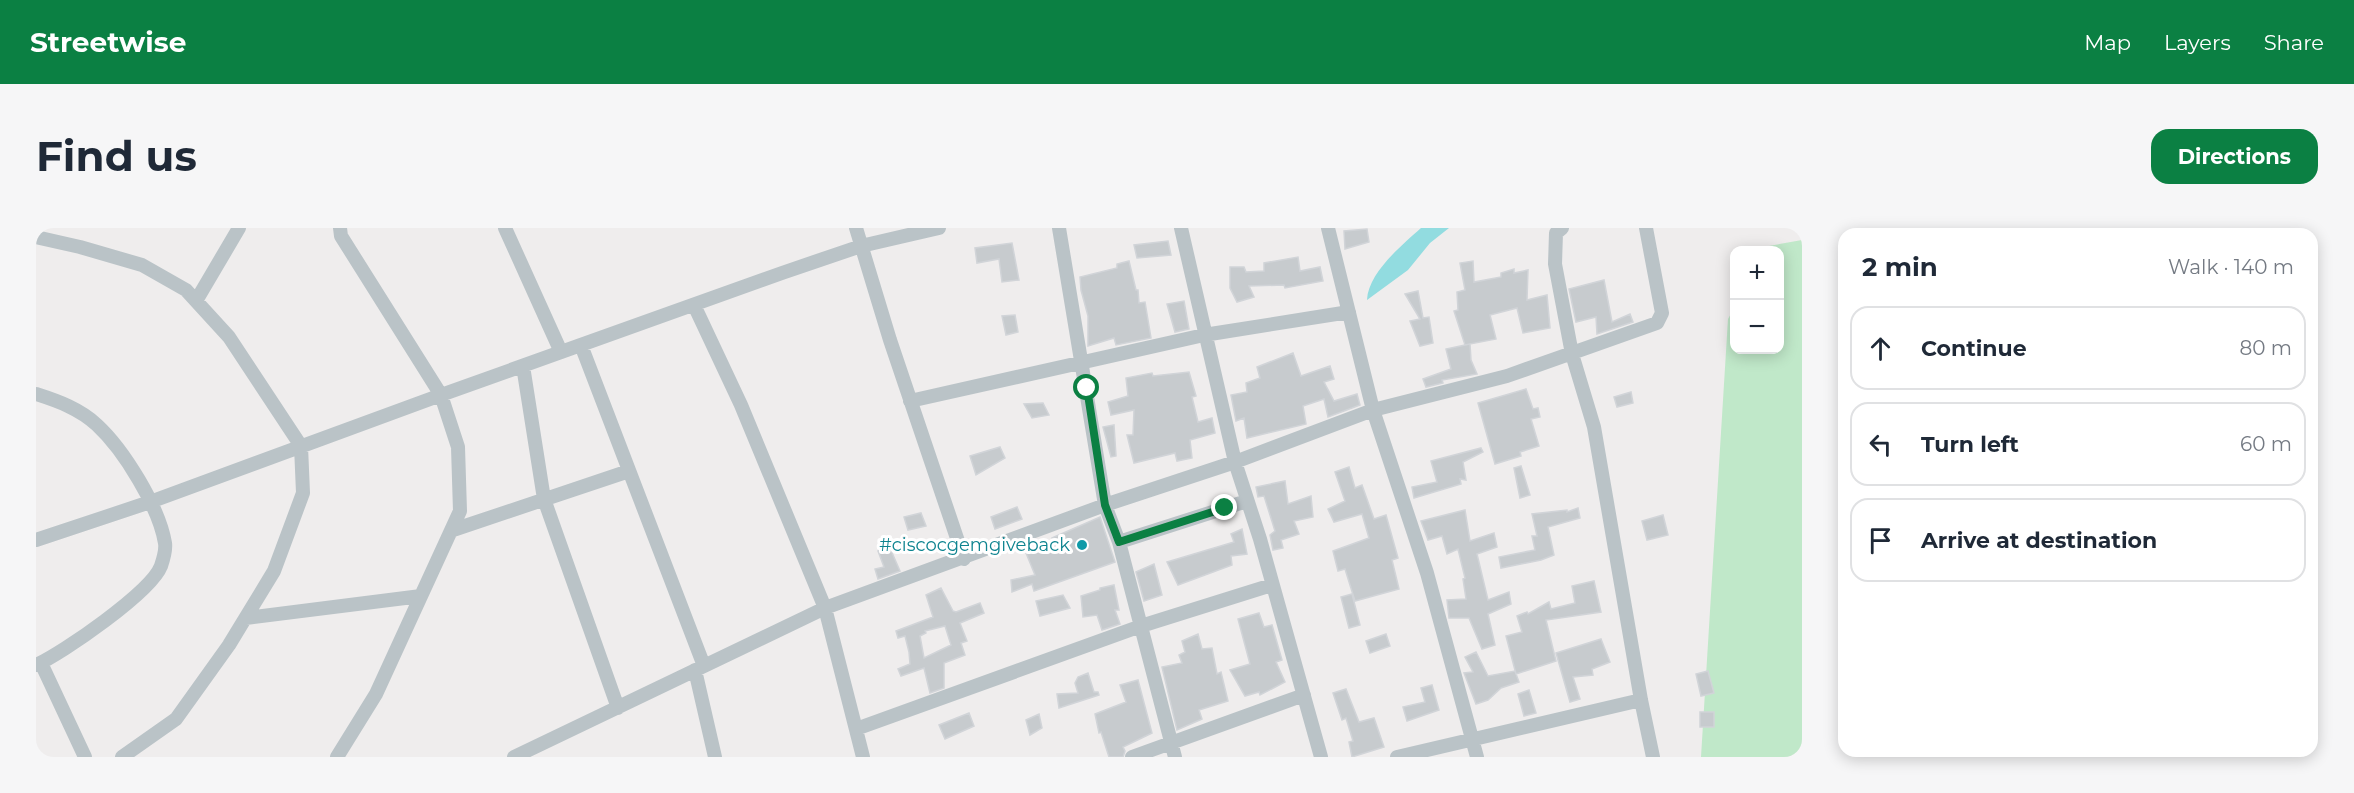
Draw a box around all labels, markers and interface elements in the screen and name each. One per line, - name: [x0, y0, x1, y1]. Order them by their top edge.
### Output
- text: Streetwise: [30, 25, 186, 59]
- text: Map: [2084, 30, 2131, 55]
- text: Layers: [2164, 30, 2231, 55]
- text: Share: [2264, 30, 2324, 55]
- button: Directions: [2151, 129, 2318, 184]
- text: Find us: [36, 130, 197, 182]
- map controls: [1730, 246, 1784, 354]
- button: +: [1730, 246, 1784, 300]
- text: 2 min: [1862, 251, 1938, 283]
- text: Walk · 140 m: [2168, 255, 2294, 279]
- button: −: [1730, 300, 1784, 354]
- icon: ahead: [1864, 332, 1897, 365]
- text: Continue: [1921, 335, 2027, 362]
- text: 80 m: [2240, 336, 2292, 360]
- route start: [1073, 374, 1099, 400]
- icon: left: [1864, 428, 1897, 461]
- text: Turn left: [1921, 431, 2019, 458]
- text: 60 m: [2240, 432, 2292, 456]
- route end: [1211, 494, 1237, 520]
- icon: arrive: [1864, 524, 1897, 557]
- text: Arrive at destination: [1921, 527, 2157, 554]
- place label: #ciscocgemgiveback: [879, 534, 1070, 556]
- marker: #ciscocgemgiveback: [1075, 538, 1089, 552]

